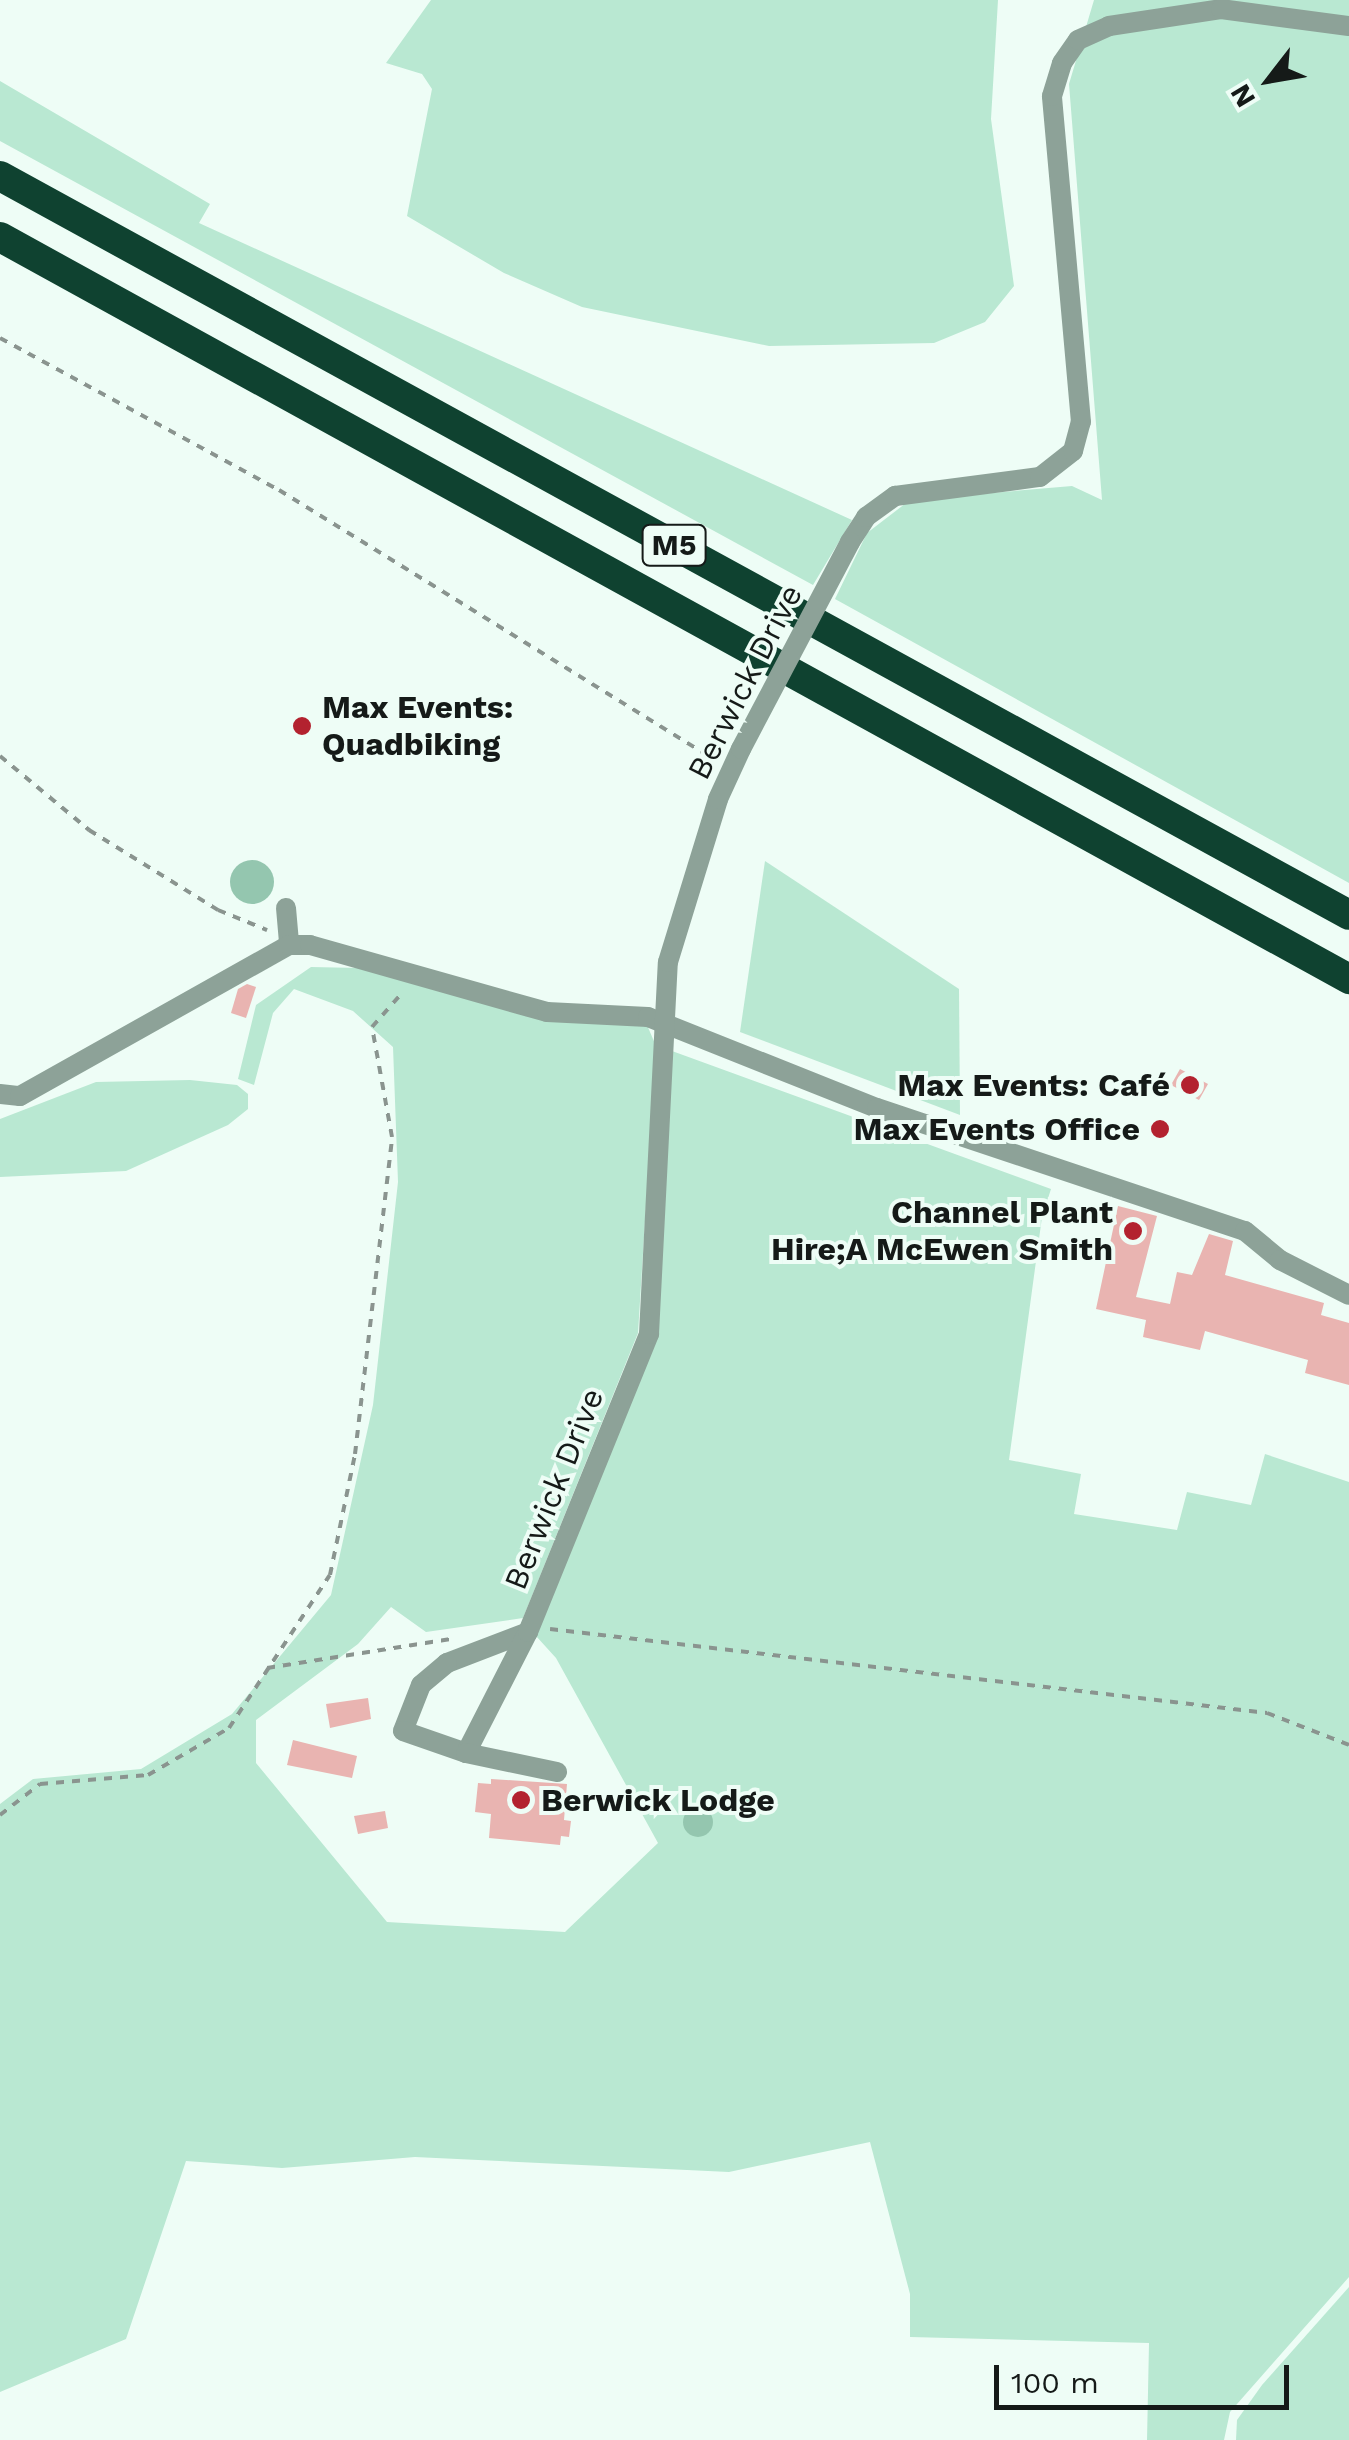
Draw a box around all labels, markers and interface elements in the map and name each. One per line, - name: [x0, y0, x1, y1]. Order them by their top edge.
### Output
- north arrow: [1219, 30, 1319, 130]
- text: N: [1223, 78, 1262, 113]
- road number: M5: [642, 520, 706, 570]
- street label: Berwick Drive: [679, 578, 811, 786]
- place label: Max Events: Quadbiking: [322, 689, 514, 764]
- marker: Max Events: Quadbiking: [291, 715, 313, 737]
- place label: Max Events: Café: [897, 1066, 1170, 1104]
- marker: Max Events: Café: [1179, 1074, 1201, 1096]
- place label: Max Events Office: [853, 1110, 1140, 1148]
- marker: Max Events Office: [1149, 1118, 1171, 1140]
- place label: Channel Plant Hire;A McEwen Smith: [770, 1194, 1113, 1269]
- marker: Channel Plant Hire;A McEwen Smith: [1122, 1220, 1144, 1242]
- street label: Berwick Drive: [496, 1382, 612, 1596]
- place label: Berwick Lodge: [541, 1781, 775, 1819]
- marker: Berwick Lodge: [510, 1789, 532, 1811]
- scale bar: [999, 2345, 1294, 2407]
- text: 100 m: [1011, 2365, 1099, 2400]

